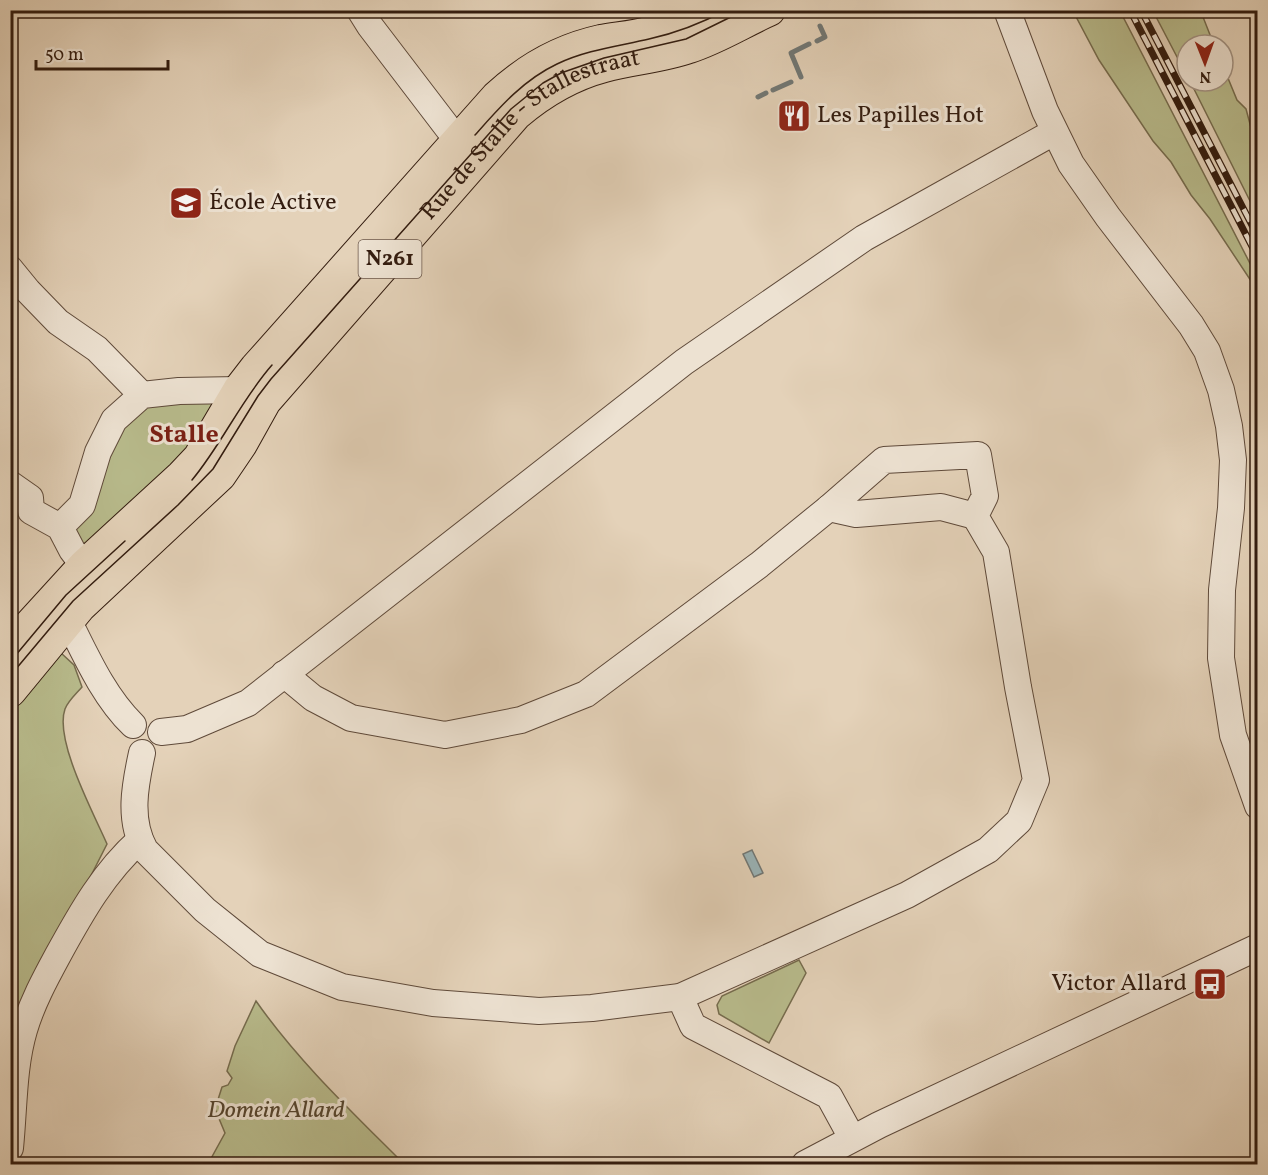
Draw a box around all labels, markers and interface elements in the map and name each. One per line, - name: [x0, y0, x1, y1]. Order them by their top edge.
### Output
- scale bar: [36, 33, 168, 71]
- north arrow: [1175, 33, 1235, 93]
- street label: Rue de Stalle - Stallestraat: [413, 42, 642, 228]
- text: 50 m: [45, 43, 84, 68]
- text: N: [1199, 65, 1211, 87]
- restaurant icon: Les Papilles Hot: [776, 98, 812, 134]
- place label: Les Papilles Hot: [817, 99, 984, 133]
- school or university icon: École Active: [168, 185, 204, 221]
- place label: École Active: [209, 186, 337, 220]
- road number: N261: [358, 240, 422, 278]
- district label: Stalle: [149, 417, 219, 453]
- bus stop icon: Victor Allard: [1192, 966, 1228, 1002]
- place label: Victor Allard: [1051, 967, 1187, 1001]
- park label: Domein Allard: [207, 1094, 345, 1128]

